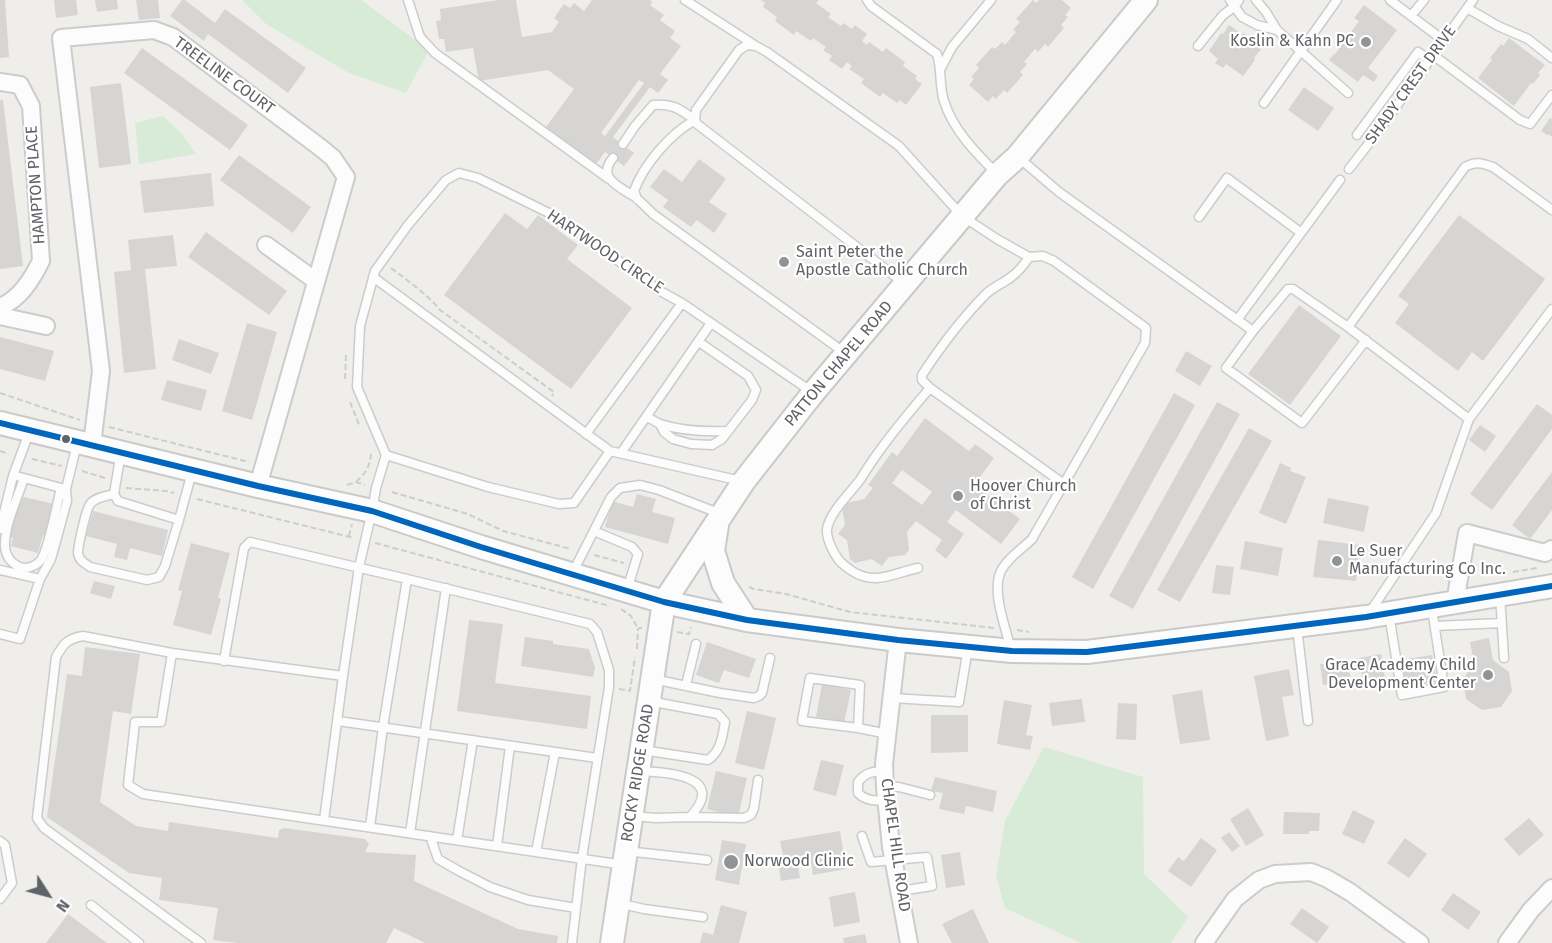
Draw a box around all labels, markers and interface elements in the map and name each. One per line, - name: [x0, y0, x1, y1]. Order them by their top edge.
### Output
- street label: SHADY CREST DRIVE: [1362, 22, 1460, 148]
- place label: Koslin & Kahn PC: [1230, 32, 1354, 52]
- street label: TREELINE COURT: [170, 33, 278, 119]
- marker: Koslin & Kahn PC: [1359, 35, 1373, 49]
- street label: HAMPTON PLACE: [22, 125, 50, 245]
- street label: HARTWOOD CIRCLE: [543, 206, 667, 298]
- place label: Saint Peter the Apostle Catholic Church: [796, 243, 968, 281]
- marker: Saint Peter the Apostle Catholic Church: [777, 255, 791, 269]
- street label: PATTON CHAPEL ROAD: [781, 297, 897, 431]
- unlabelled marker: [60, 433, 72, 445]
- place label: Hoover Church of Christ: [970, 477, 1077, 515]
- marker: Hoover Church of Christ: [951, 489, 965, 503]
- place label: Le Suer Manufacturing Co Inc.: [1349, 542, 1506, 580]
- marker: Le Suer Manufacturing Co Inc.: [1330, 554, 1344, 568]
- place label: Grace Academy Child Development Center: [1325, 656, 1476, 694]
- marker: Grace Academy Child Development Center: [1481, 668, 1495, 682]
- street label: ROCKY RIDGE ROAD: [618, 703, 658, 843]
- street label: CHAPEL HILL ROAD: [876, 777, 914, 913]
- place label: Norwood Clinic: [744, 852, 854, 872]
- marker: Norwood Clinic: [722, 853, 740, 871]
- north arrow: [18, 865, 78, 925]
- text: N: [52, 896, 74, 916]

